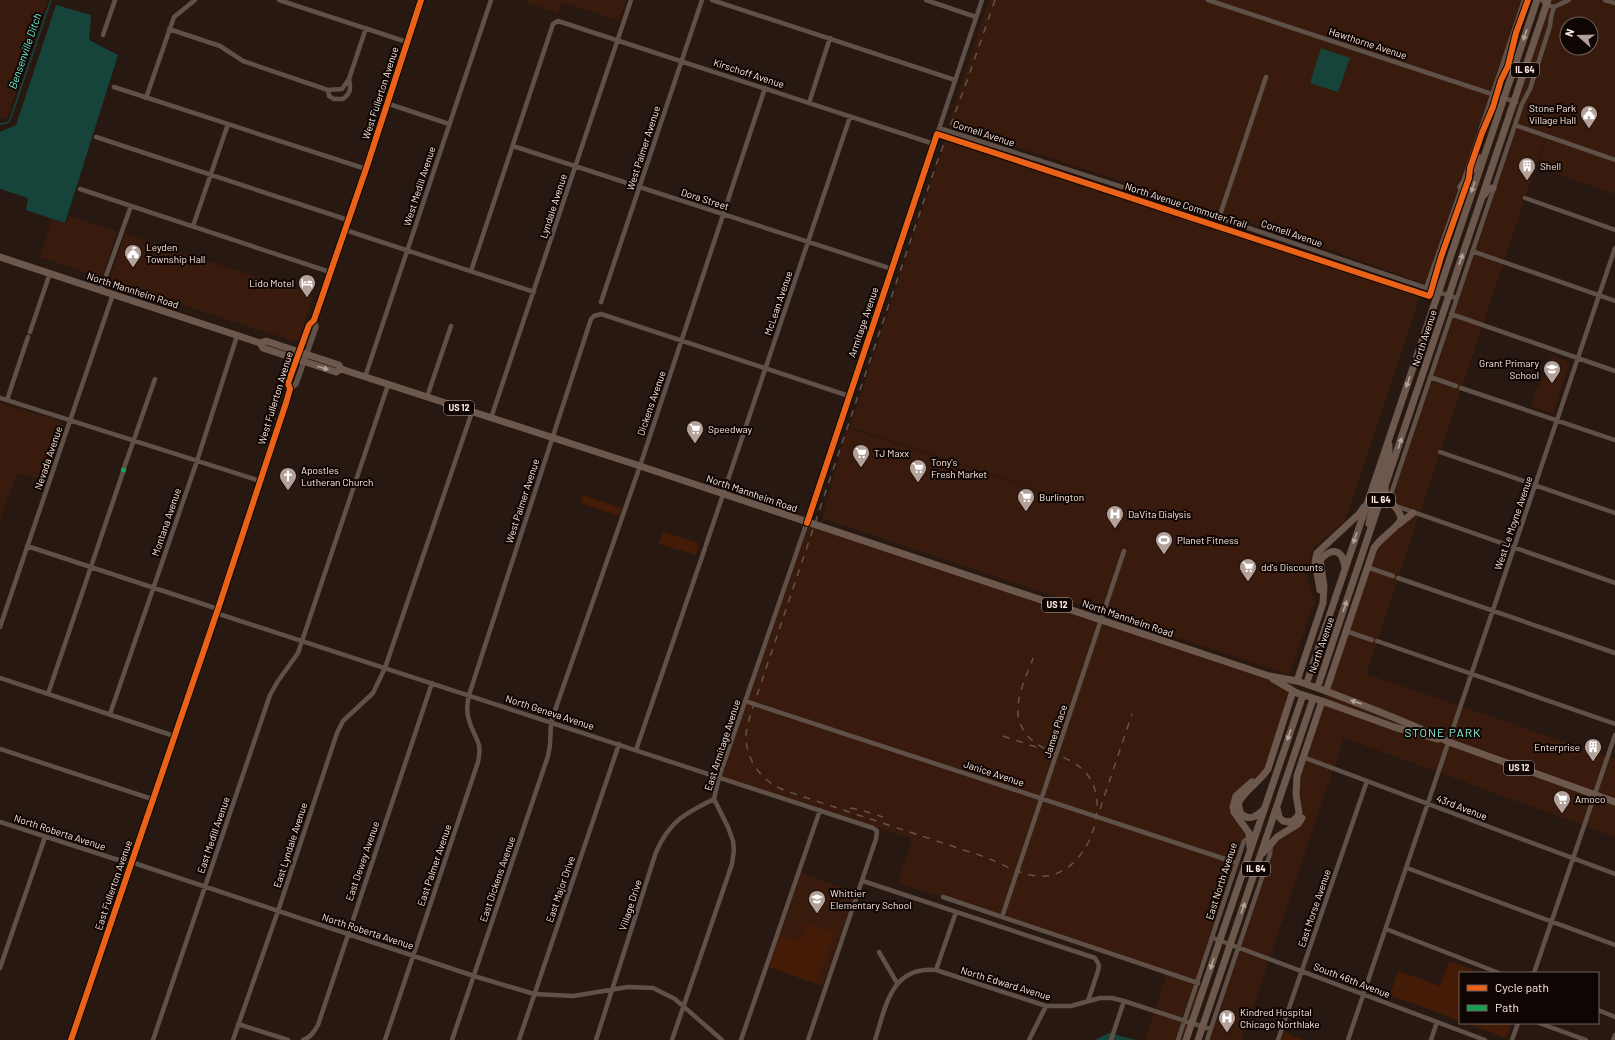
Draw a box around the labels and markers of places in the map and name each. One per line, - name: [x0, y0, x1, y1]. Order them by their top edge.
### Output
- place label: Stone Park Village Hall: [1529, 102, 1576, 126]
- public building icon: Stone Park Village Hall: [1579, 104, 1599, 129]
- building icon: Shell: [1517, 156, 1537, 181]
- place label: Shell: [1540, 160, 1561, 172]
- place label: Leyden Township Hall: [146, 241, 205, 265]
- public building icon: Leyden Township Hall: [123, 243, 143, 268]
- hotel icon: Lido Motel: [297, 273, 317, 298]
- place label: Lido Motel: [249, 277, 294, 289]
- place label: Grant Primary School: [1479, 357, 1539, 381]
- school or university icon: Grant Primary School: [1542, 359, 1562, 384]
- supermarket icon: Speedway: [685, 419, 705, 444]
- place label: Speedway: [708, 423, 753, 435]
- supermarket icon: TJ Maxx: [851, 443, 871, 468]
- place label: TJ Maxx: [874, 447, 909, 459]
- place label: Tony's Fresh Market: [931, 456, 988, 480]
- supermarket icon: Tony's Fresh Market: [908, 458, 928, 483]
- place label: Apostles Lutheran Church: [301, 464, 373, 488]
- church icon: Apostles Lutheran Church: [278, 466, 298, 491]
- supermarket icon: Burlington: [1016, 487, 1036, 512]
- place label: Burlington: [1039, 491, 1084, 503]
- hospital icon: DaVita Dialysis: [1105, 504, 1125, 529]
- place label: DaVita Dialysis: [1128, 508, 1191, 520]
- sports icon: Planet Fitness: [1154, 530, 1174, 555]
- place label: Planet Fitness: [1177, 534, 1239, 546]
- supermarket icon: dd's Discounts: [1238, 557, 1258, 582]
- place label: dd's Discounts: [1261, 561, 1323, 573]
- building icon: Enterprise: [1583, 737, 1603, 762]
- place label: Enterprise: [1534, 741, 1580, 753]
- supermarket icon: Amoco: [1552, 789, 1572, 814]
- place label: Amoco: [1575, 793, 1605, 805]
- place label: Whittier Elementary School: [830, 887, 911, 911]
- school or university icon: Whittier Elementary School: [807, 889, 827, 914]
- place label: Kindred Hospital Chicago Northlake: [1240, 1006, 1320, 1030]
- hospital icon: Kindred Hospital Chicago Northlake: [1217, 1008, 1237, 1033]

